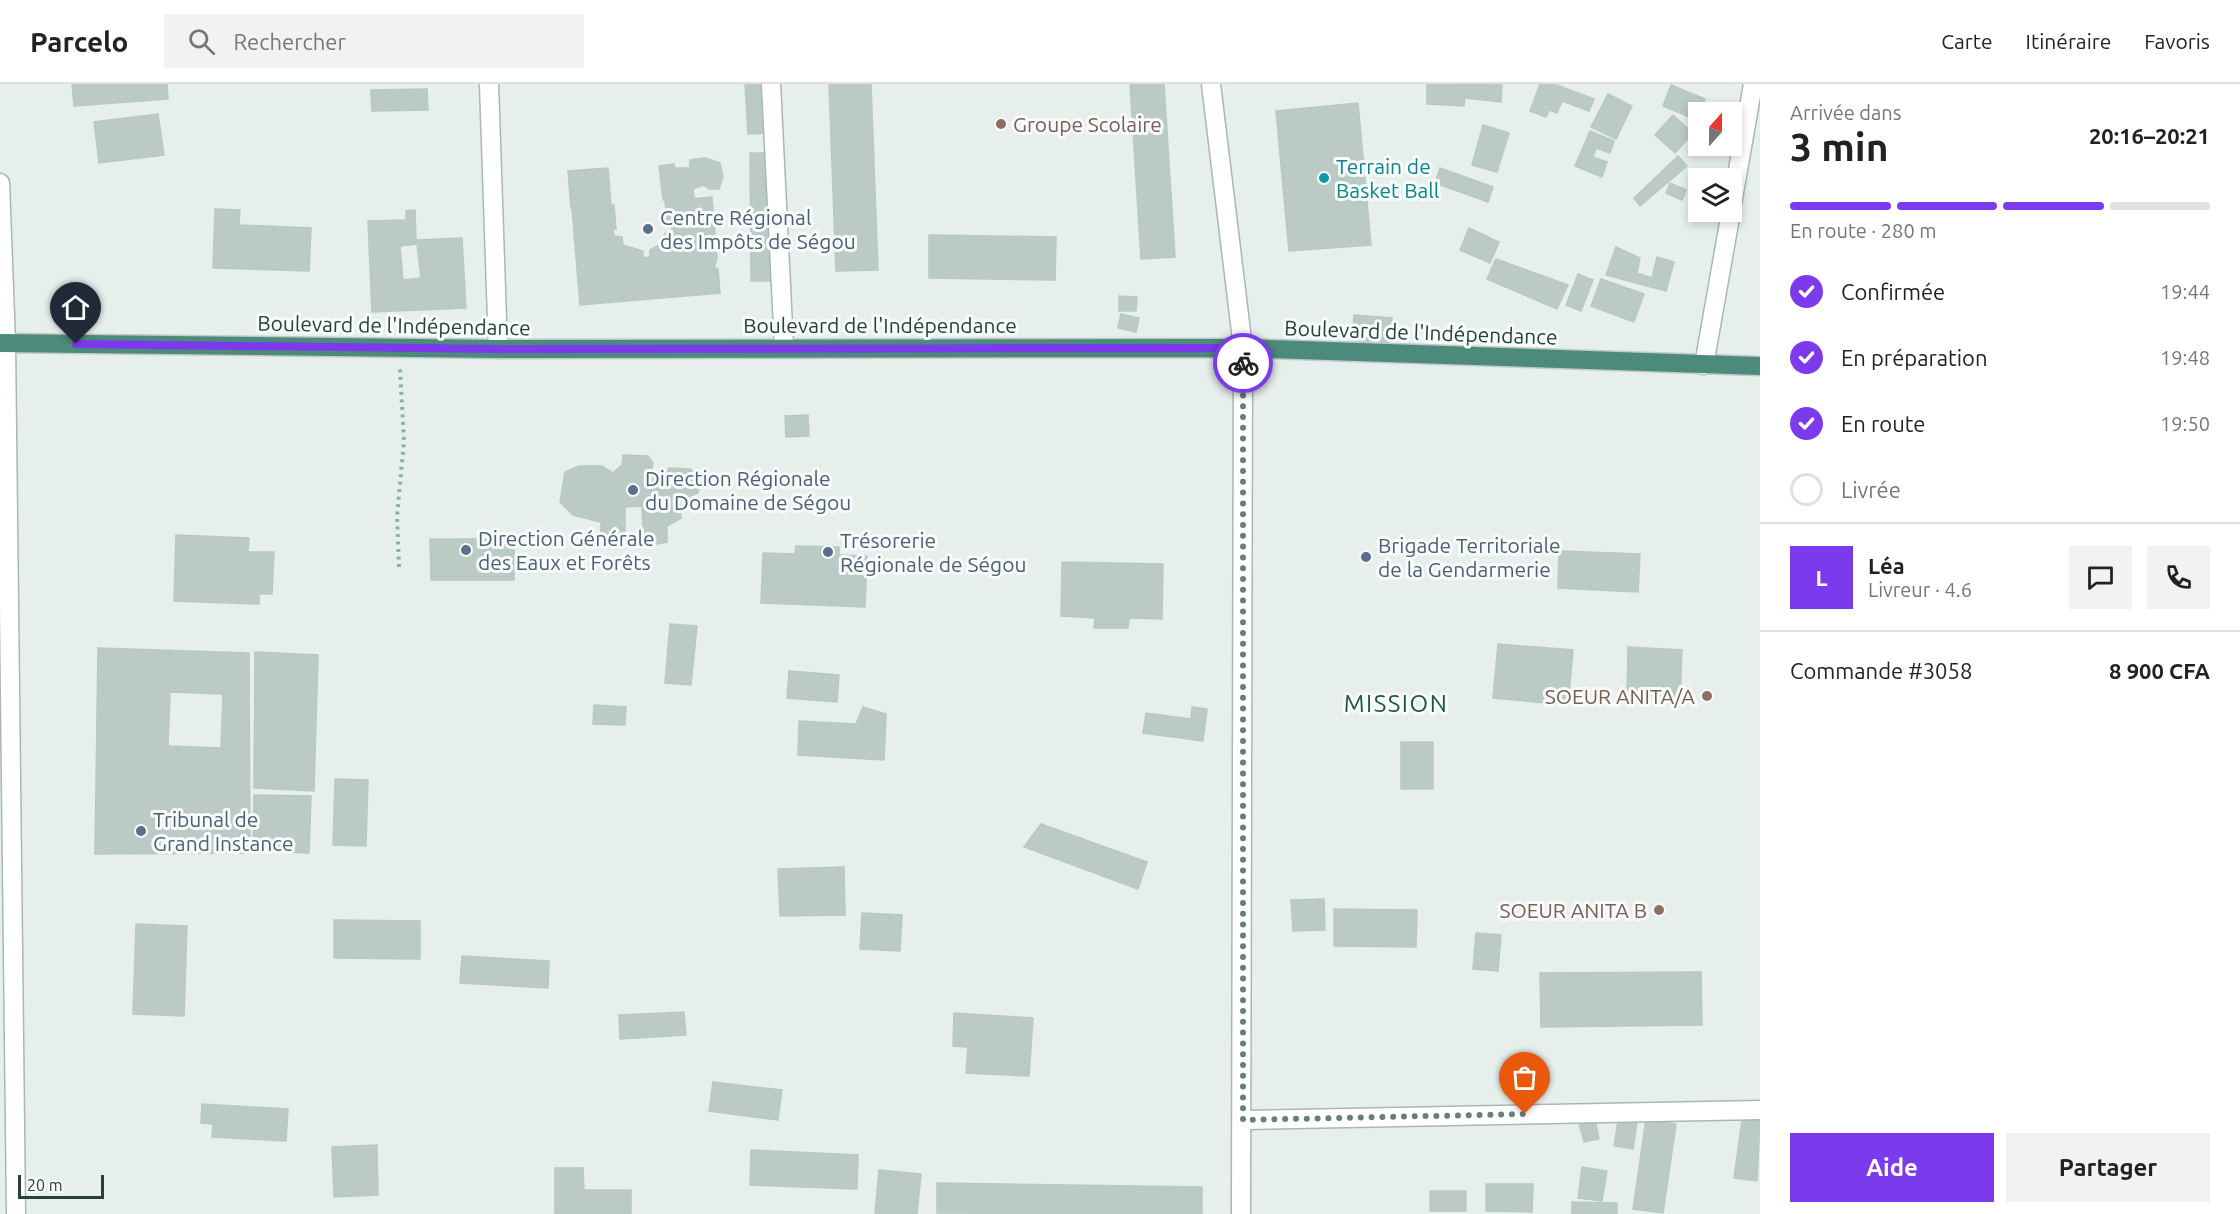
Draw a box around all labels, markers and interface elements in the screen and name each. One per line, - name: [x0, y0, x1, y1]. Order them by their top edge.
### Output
- search box: [164, 14, 584, 68]
- icon: search: [185, 25, 218, 58]
- text: Parcelo: [30, 26, 128, 57]
- text: Rechercher: [233, 29, 346, 54]
- text: Carte: [1941, 29, 1993, 53]
- text: Itinéraire: [2026, 29, 2111, 53]
- text: Favoris: [2144, 29, 2210, 53]
- text: Arrivée dans: [1790, 101, 1901, 124]
- north arrow: [1688, 102, 1742, 156]
- map controls: [1688, 102, 1742, 222]
- place label: Groupe Scolaire: [1013, 112, 1162, 136]
- marker: Groupe Scolaire: [994, 117, 1008, 131]
- text: 20:16–20:21: [2089, 123, 2210, 148]
- text: 3 min: [1790, 125, 1889, 168]
- place label: Terrain de Basket Ball: [1336, 154, 1439, 202]
- button: layers: [1688, 168, 1742, 222]
- marker: Terrain de Basket Ball: [1317, 171, 1331, 185]
- place label: Centre Régional des Impôts de Ségou: [660, 205, 856, 253]
- text: En route · 280 m: [1790, 219, 1937, 242]
- marker: Centre Régional des Impôts de Ségou: [641, 222, 655, 236]
- icon: check: [1790, 275, 1823, 308]
- text: Confirmée: [1841, 279, 1945, 304]
- text: 19:44: [2160, 280, 2210, 303]
- pin: [50, 282, 101, 344]
- icon: home: [59, 291, 92, 324]
- street label: Boulevard de l'Indépendance: [257, 311, 531, 339]
- street label: Boulevard de l'Indépendance: [743, 313, 1017, 337]
- street label: Boulevard de l'Indépendance: [1284, 315, 1558, 349]
- courier: [1213, 333, 1273, 393]
- icon: check: [1790, 341, 1823, 374]
- text: En préparation: [1841, 345, 1988, 370]
- text: 19:48: [2160, 346, 2210, 369]
- icon: bike: [1227, 347, 1260, 380]
- icon: check: [1790, 407, 1823, 440]
- text: En route: [1841, 411, 1925, 436]
- text: 19:50: [2160, 412, 2210, 435]
- place label: Direction Régionale du Domaine de Ségou: [645, 466, 851, 514]
- text: Livrée: [1841, 477, 1901, 502]
- marker: Direction Régionale du Domaine de Ségou: [626, 483, 640, 497]
- place label: Direction Générale des Eaux et Forêts: [478, 526, 655, 574]
- place label: Trésorerie Régionale de Ségou: [840, 528, 1026, 576]
- place label: Brigade Territoriale de la Gendarmerie: [1378, 533, 1561, 581]
- marker: Direction Générale des Eaux et Forêts: [459, 543, 473, 557]
- marker: Trésorerie Régionale de Ségou: [821, 545, 835, 559]
- button: chat: [2069, 546, 2132, 609]
- button: phone: [2147, 546, 2210, 609]
- marker: Brigade Territoriale de la Gendarmerie: [1359, 550, 1373, 564]
- text: Léa: [1868, 553, 1905, 578]
- text: L: [1815, 565, 1828, 590]
- text: Livreur · 4.6: [1868, 578, 1972, 601]
- text: Commande #3058: [1790, 658, 1972, 683]
- text: 8 900 CFA: [2109, 658, 2210, 683]
- place label: SOEUR ANITA/A: [1545, 684, 1695, 708]
- marker: SOEUR ANITA/A: [1700, 689, 1714, 703]
- district label: MISSION: [1344, 690, 1448, 717]
- place label: Tribunal de Grand Instance: [153, 807, 294, 855]
- marker: Tribunal de Grand Instance: [134, 824, 148, 838]
- place label: SOEUR ANITA B: [1500, 898, 1647, 922]
- marker: SOEUR ANITA B: [1652, 903, 1666, 917]
- pin: [1499, 1052, 1550, 1114]
- icon: bag: [1508, 1061, 1541, 1094]
- button: Aide: [1790, 1133, 1994, 1202]
- button: Partager: [2006, 1133, 2210, 1202]
- scale bar: [18, 1172, 104, 1200]
- text: 20 m: [27, 1176, 63, 1194]

